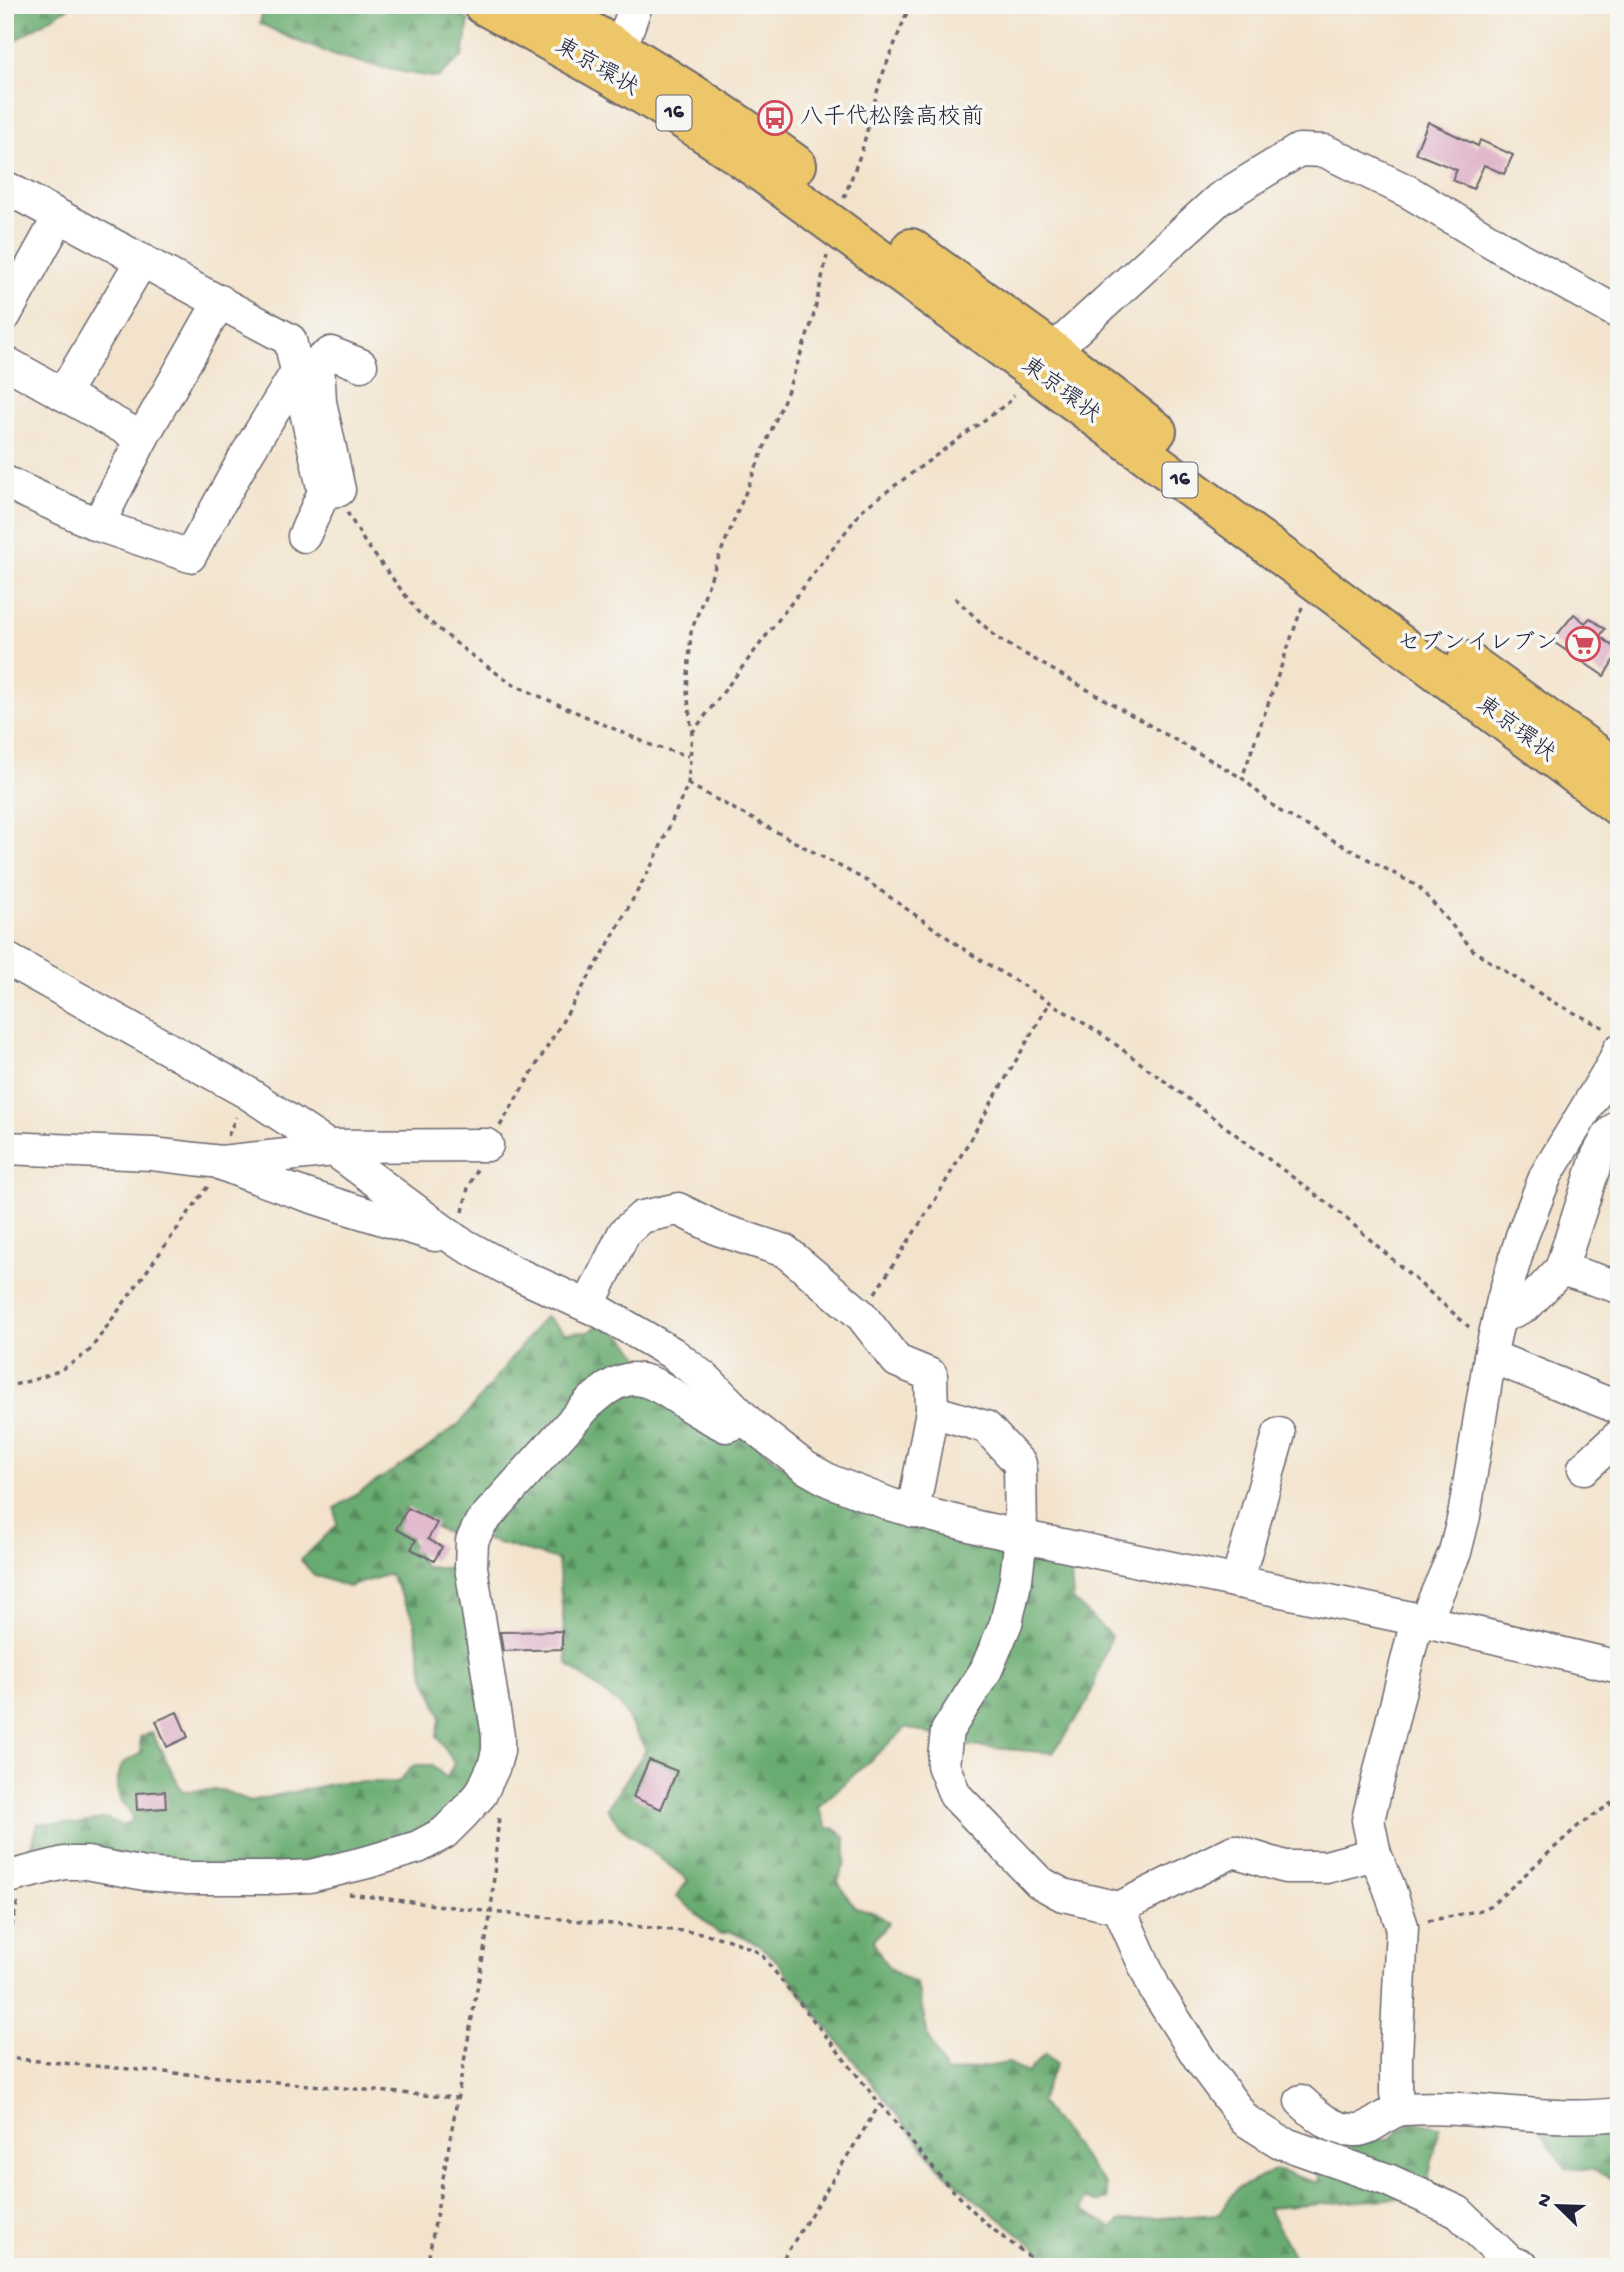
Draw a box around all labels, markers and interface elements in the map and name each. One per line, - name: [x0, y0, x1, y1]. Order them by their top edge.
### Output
- street label: 東京環状: [549, 32, 643, 103]
- road number: 16: [656, 96, 692, 130]
- bus stop icon: 八千代松陰高校前: [756, 99, 794, 137]
- place label: 八千代松陰高校前: [800, 104, 984, 132]
- street label: 東京環状: [1015, 352, 1105, 429]
- road number: 16: [1162, 462, 1198, 498]
- supermarket icon: セブンイレブン: [1564, 625, 1602, 663]
- place label: セブンイレブン: [1397, 630, 1558, 658]
- street label: 東京環状: [1470, 691, 1560, 768]
- north arrow: [1522, 2170, 1592, 2240]
- text: N: [1533, 2191, 1559, 2211]

